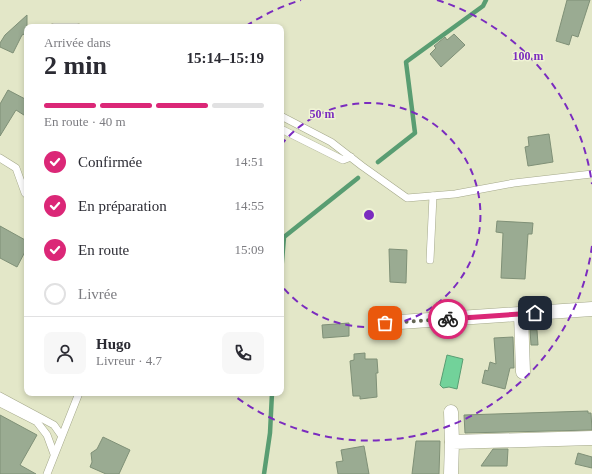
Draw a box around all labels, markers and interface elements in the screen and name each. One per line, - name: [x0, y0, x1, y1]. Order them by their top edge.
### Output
- text: Arrivée dans: [44, 35, 111, 50]
- text: 100 m: [513, 49, 544, 63]
- text: 15:14–15:19: [187, 50, 264, 66]
- text: 2 min: [44, 51, 107, 80]
- text: 50 m: [310, 107, 335, 121]
- text: En route · 40 m: [44, 114, 126, 129]
- icon: check: [44, 151, 66, 173]
- text: Confirmée: [78, 154, 142, 170]
- text: 14:51: [234, 154, 264, 169]
- icon: check: [44, 195, 66, 217]
- text: En préparation: [78, 198, 167, 214]
- text: 14:55: [234, 198, 264, 213]
- centre of rings: [362, 208, 376, 222]
- icon: check: [44, 239, 66, 261]
- text: En route: [78, 242, 129, 258]
- text: 15:09: [234, 242, 264, 257]
- text: Livrée: [78, 286, 117, 302]
- pin: [518, 296, 552, 330]
- courier: [428, 299, 468, 339]
- icon: home: [524, 302, 546, 324]
- pin: [368, 306, 402, 340]
- icon: bike: [437, 308, 459, 330]
- icon: bag: [374, 312, 396, 334]
- button: person: [44, 332, 86, 374]
- button: phone: [222, 332, 264, 374]
- text: Hugo: [96, 336, 131, 352]
- text: Livreur · 4.7: [96, 353, 162, 368]

